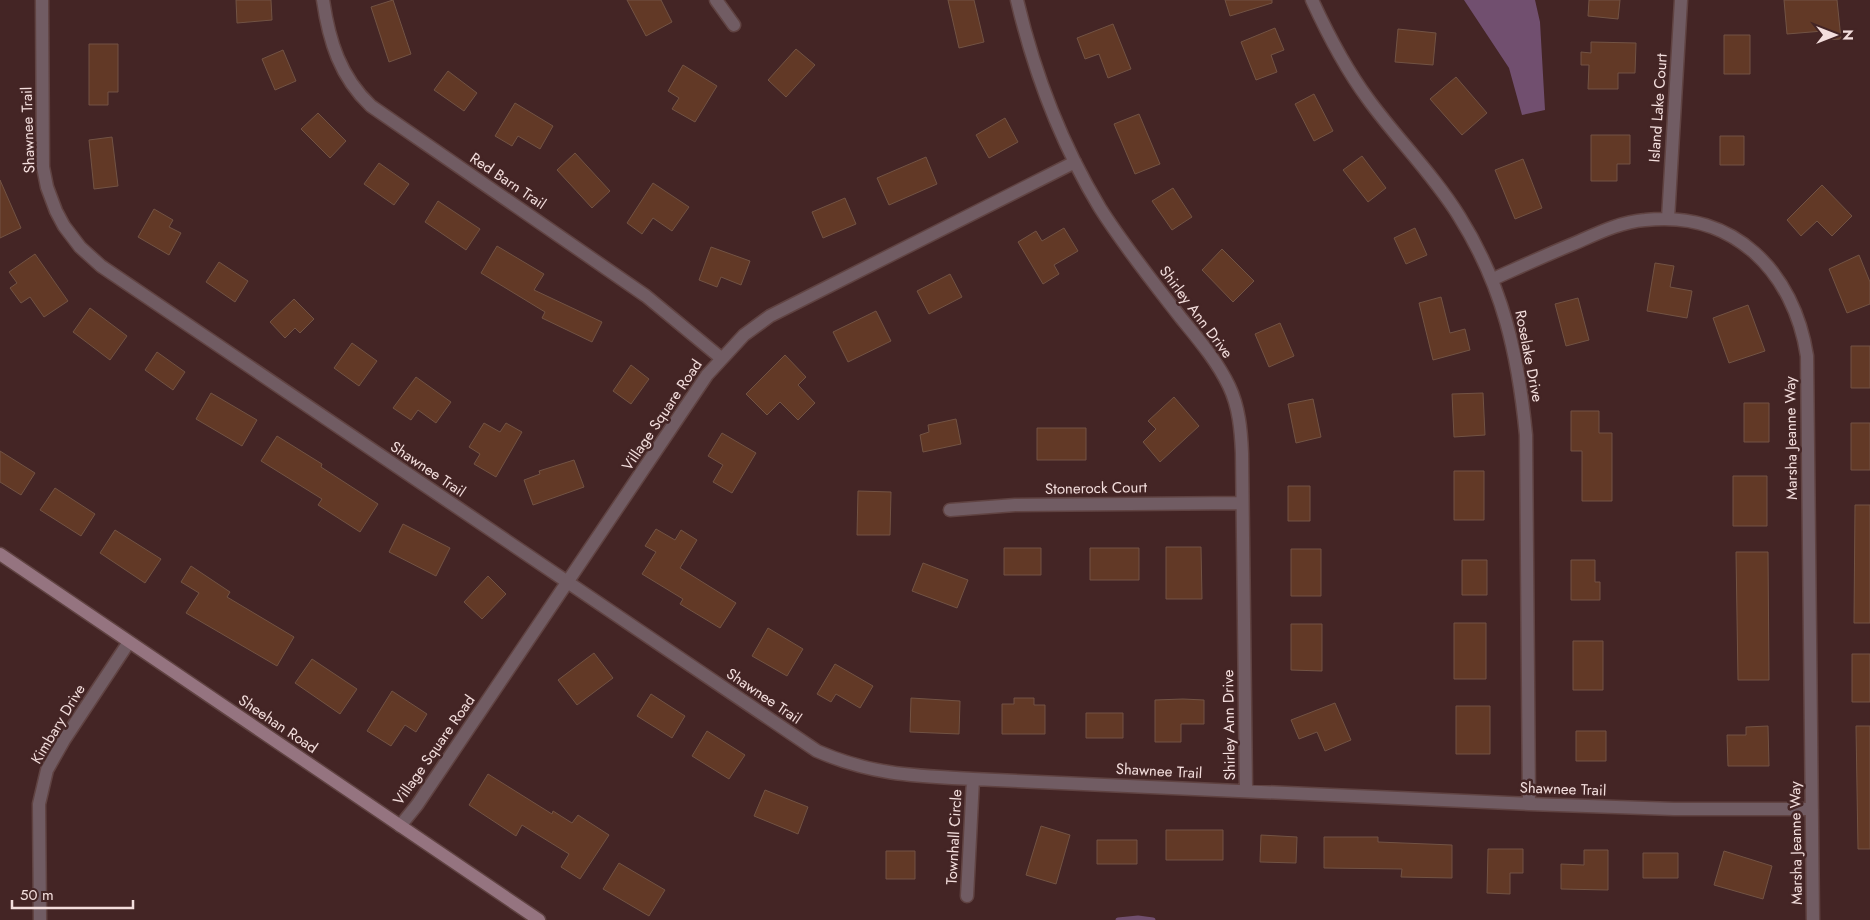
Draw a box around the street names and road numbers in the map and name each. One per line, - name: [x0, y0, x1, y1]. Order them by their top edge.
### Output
- street label: Island Lake Court: [1643, 52, 1673, 163]
- street label: Shawnee Trail: [15, 86, 41, 174]
- street label: Red Barn Trail: [465, 147, 551, 215]
- street label: Shirley Ann Drive: [1154, 261, 1238, 363]
- street label: Roselake Drive: [1509, 308, 1549, 404]
- street label: Village Square Road: [617, 355, 707, 475]
- street label: Marsha Jeanne Way: [1779, 376, 1803, 500]
- street label: Shawnee Trail: [386, 436, 470, 502]
- street label: Stonerock Court: [1045, 476, 1148, 500]
- street label: Shawnee Trail: [722, 663, 806, 729]
- street label: Shirley Ann Drive: [1217, 669, 1241, 781]
- street label: Kimbary Drive: [25, 680, 91, 768]
- street label: Sheehan Road: [234, 689, 322, 759]
- street label: Village Square Road: [388, 690, 480, 810]
- street label: Shawnee Trail: [1115, 758, 1203, 784]
- street label: Shawnee Trail: [1519, 776, 1607, 802]
- street label: Marsha Jeanne Way: [1784, 781, 1808, 905]
- street label: Townhall Circle: [941, 788, 967, 885]

